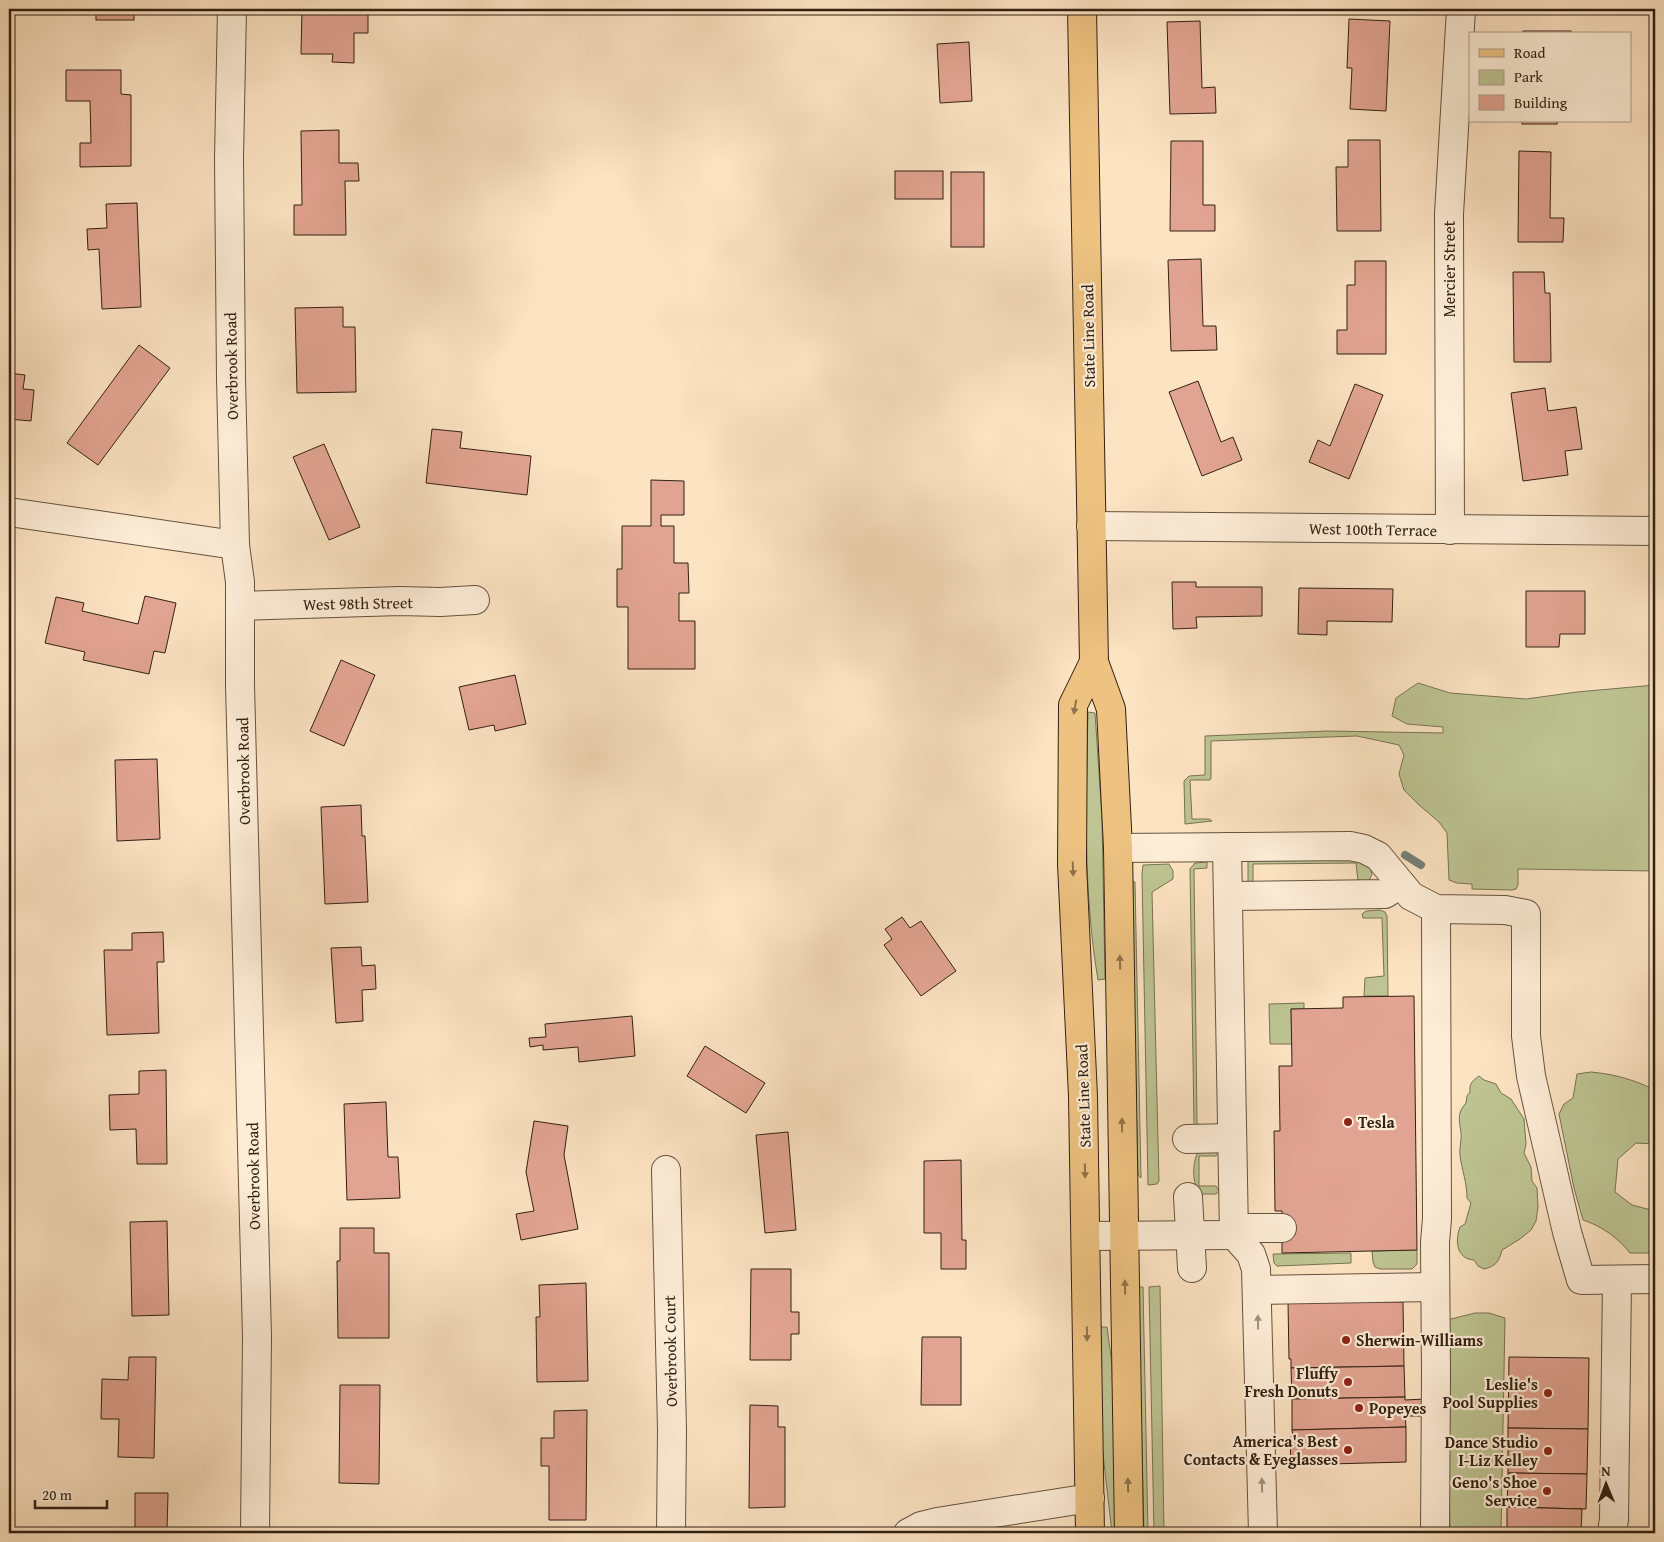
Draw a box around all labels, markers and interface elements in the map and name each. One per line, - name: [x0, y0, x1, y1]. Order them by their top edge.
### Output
- legend: [1469, 32, 1632, 122]
- text: Road: [1514, 42, 1545, 63]
- text: Park: [1514, 66, 1543, 87]
- text: Building: [1514, 92, 1568, 113]
- street label: Mercier Street: [1437, 220, 1461, 317]
- street label: State Line Road: [1075, 284, 1101, 388]
- street label: Overbrook Road: [218, 312, 244, 420]
- street label: West 100th Terrace: [1309, 516, 1437, 542]
- street label: West 98th Street: [303, 590, 414, 616]
- one-way arrow: [1070, 699, 1078, 715]
- street label: Overbrook Road: [230, 717, 256, 825]
- one-way arrow: [1069, 861, 1077, 877]
- one-way arrow: [1116, 954, 1124, 970]
- street label: State Line Road: [1069, 1043, 1097, 1148]
- place label: Tesla: [1358, 1110, 1396, 1134]
- one-way arrow: [1118, 1116, 1126, 1132]
- marker: Tesla: [1342, 1116, 1354, 1128]
- street label: Overbrook Road: [240, 1122, 266, 1230]
- one-way arrow: [1081, 1164, 1089, 1180]
- one-way arrow: [1121, 1279, 1129, 1295]
- street label: Overbrook Court: [657, 1295, 683, 1407]
- one-way arrow: [1254, 1314, 1262, 1330]
- one-way arrow: [1083, 1326, 1091, 1342]
- place label: Sherwin-Williams: [1356, 1328, 1483, 1352]
- marker: Sherwin-Williams: [1340, 1334, 1352, 1346]
- place label: Fluffy Fresh Donuts: [1244, 1361, 1339, 1403]
- place label: Leslie's Pool Supplies: [1443, 1372, 1538, 1414]
- marker: Fluffy Fresh Donuts: [1342, 1376, 1354, 1388]
- marker: Leslie's Pool Supplies: [1542, 1387, 1554, 1399]
- place label: Popeyes: [1369, 1396, 1427, 1420]
- marker: Popeyes: [1353, 1402, 1365, 1414]
- place label: America's Best Contacts & Eyeglasses: [1184, 1429, 1338, 1471]
- place label: Dance Studio I-Liz Kelley: [1445, 1430, 1539, 1472]
- marker: America's Best Contacts & Eyeglasses: [1342, 1444, 1354, 1456]
- marker: Dance Studio I-Liz Kelley: [1542, 1445, 1554, 1457]
- north arrow: [1582, 1460, 1632, 1510]
- text: N: [1601, 1461, 1611, 1481]
- place label: Geno's Shoe Service: [1452, 1470, 1537, 1512]
- one-way arrow: [1124, 1476, 1132, 1492]
- one-way arrow: [1258, 1476, 1266, 1492]
- scale bar: [35, 1477, 108, 1509]
- text: 20 m: [42, 1484, 73, 1505]
- marker: Geno's Shoe Service: [1541, 1485, 1553, 1497]

